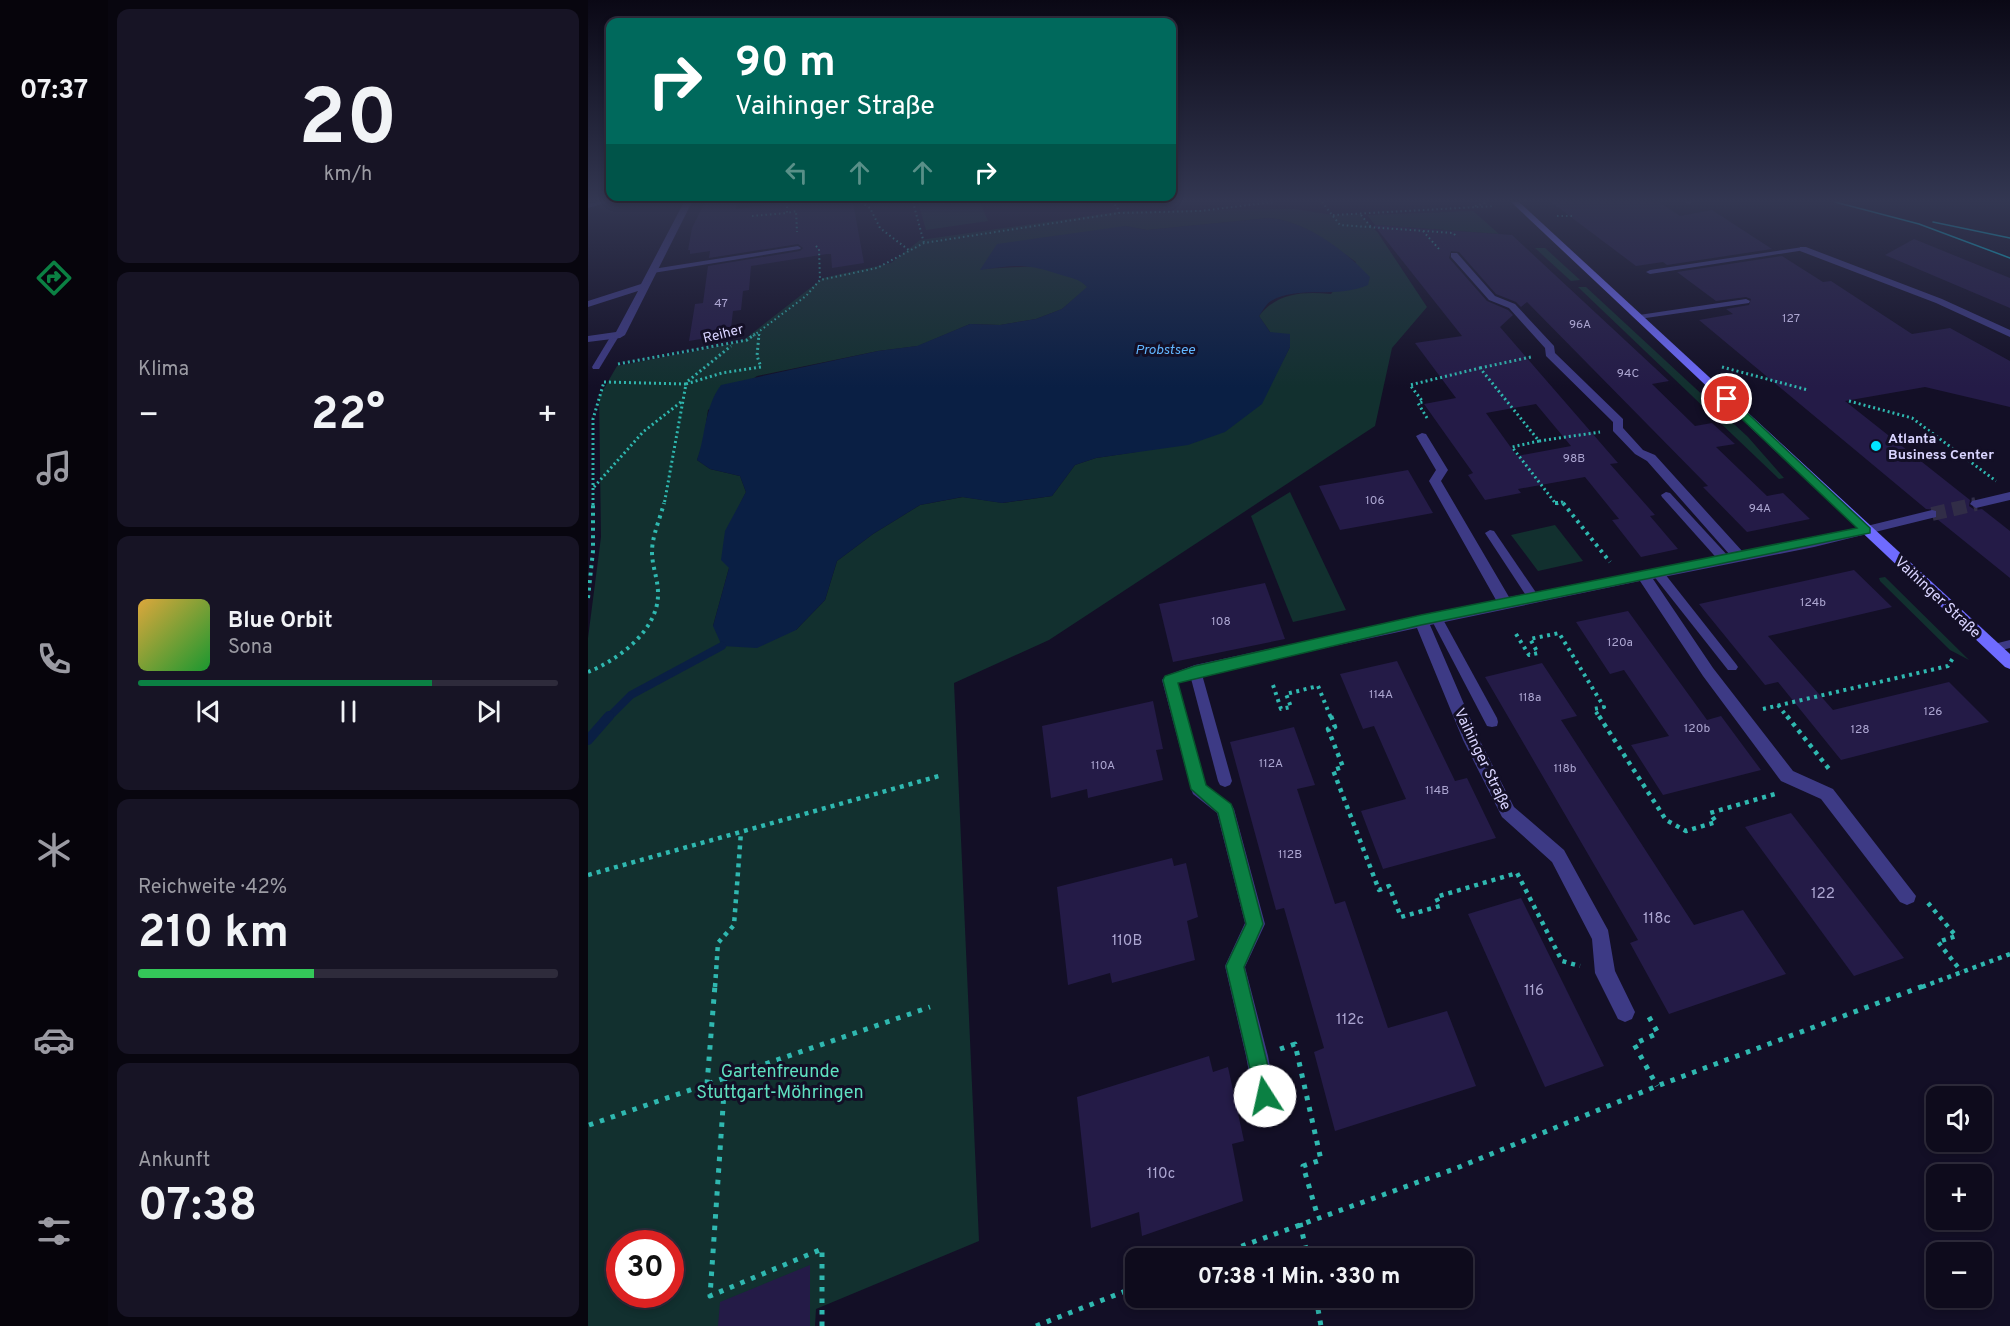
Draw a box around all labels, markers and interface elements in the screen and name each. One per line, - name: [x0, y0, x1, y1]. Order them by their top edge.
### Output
- text: 90 m: [735, 38, 836, 91]
- icon: right: [636, 42, 714, 120]
- text: 20: [299, 73, 397, 172]
- text: 07:37: [20, 74, 88, 108]
- text: Vaihinger Straße: [735, 90, 935, 124]
- icon: left: [780, 156, 813, 189]
- icon: ahead: [843, 156, 876, 189]
- icon: ahead: [906, 156, 939, 189]
- icon: right: [969, 156, 1002, 189]
- text: km/h: [324, 162, 372, 188]
- icon: directions: [33, 257, 75, 299]
- house number: 47: [714, 296, 728, 312]
- house number: 127: [1782, 311, 1800, 327]
- house number: 96A: [1569, 317, 1591, 333]
- street label: Reiher: [701, 321, 746, 348]
- water label: Probstsee: [1135, 342, 1196, 359]
- text: Klima: [138, 357, 189, 383]
- house number: 94C: [1617, 366, 1639, 382]
- pin: [1701, 373, 1752, 424]
- icon: arrive: [1710, 382, 1743, 415]
- text: 22°: [311, 388, 385, 445]
- text: −: [138, 396, 159, 438]
- text: +: [537, 396, 558, 438]
- place label: Atlanta Business Center: [1888, 431, 1994, 464]
- marker: Atlanta Business Center: [1869, 439, 1883, 453]
- icon: music: [33, 447, 75, 489]
- house number: 98B: [1563, 451, 1585, 467]
- house number: 106: [1365, 493, 1385, 509]
- house number: 94A: [1749, 501, 1771, 517]
- street label: Vaihinger Straße: [1890, 553, 1984, 643]
- house number: 124b: [1800, 595, 1826, 611]
- text: Blue Orbit: [228, 608, 333, 635]
- house number: 108: [1211, 614, 1231, 630]
- text: Sona: [228, 635, 273, 661]
- house number: 120a: [1607, 635, 1633, 651]
- icon: phone: [33, 638, 75, 680]
- house number: 114A: [1369, 687, 1393, 703]
- house number: 118a: [1519, 690, 1541, 706]
- icon: previous: [192, 695, 225, 728]
- icon: pause: [332, 695, 365, 728]
- icon: next: [472, 695, 505, 728]
- house number: 126: [1924, 704, 1942, 720]
- street label: Vaihinger Straße: [1449, 706, 1515, 814]
- house number: 120b: [1684, 721, 1710, 737]
- house number: 128: [1850, 722, 1870, 738]
- house number: 112A: [1259, 756, 1283, 772]
- house number: 110A: [1091, 758, 1115, 774]
- house number: 118b: [1553, 761, 1577, 777]
- house number: 114B: [1425, 783, 1449, 799]
- icon: climate: [33, 829, 75, 871]
- house number: 112B: [1278, 847, 1302, 863]
- text: Reichweite · 42%: [138, 875, 287, 901]
- house number: 122: [1811, 885, 1835, 904]
- text: 210 km: [138, 906, 289, 963]
- house number: 118c: [1643, 910, 1671, 929]
- house number: 110B: [1112, 932, 1142, 951]
- house number: 116: [1524, 982, 1544, 1001]
- house number: 112c: [1336, 1011, 1364, 1030]
- icon: car: [33, 1019, 75, 1061]
- park label: Gartenfreunde Stuttgart-Möhringen: [696, 1061, 864, 1105]
- position arrow: [1233, 1064, 1297, 1128]
- map controls: [1926, 1086, 1992, 1308]
- button: sound: [1926, 1086, 1992, 1152]
- text: Ankunft: [138, 1148, 210, 1174]
- button: +: [1926, 1164, 1992, 1230]
- house number: 110c: [1147, 1165, 1175, 1184]
- text: 07:38: [138, 1179, 257, 1236]
- icon: filters: [33, 1210, 75, 1252]
- speed limit sign: 30: [606, 1230, 684, 1308]
- button: −: [1926, 1242, 1992, 1308]
- text: 07:38 · 1 Min. · 330 m: [1198, 1264, 1400, 1291]

